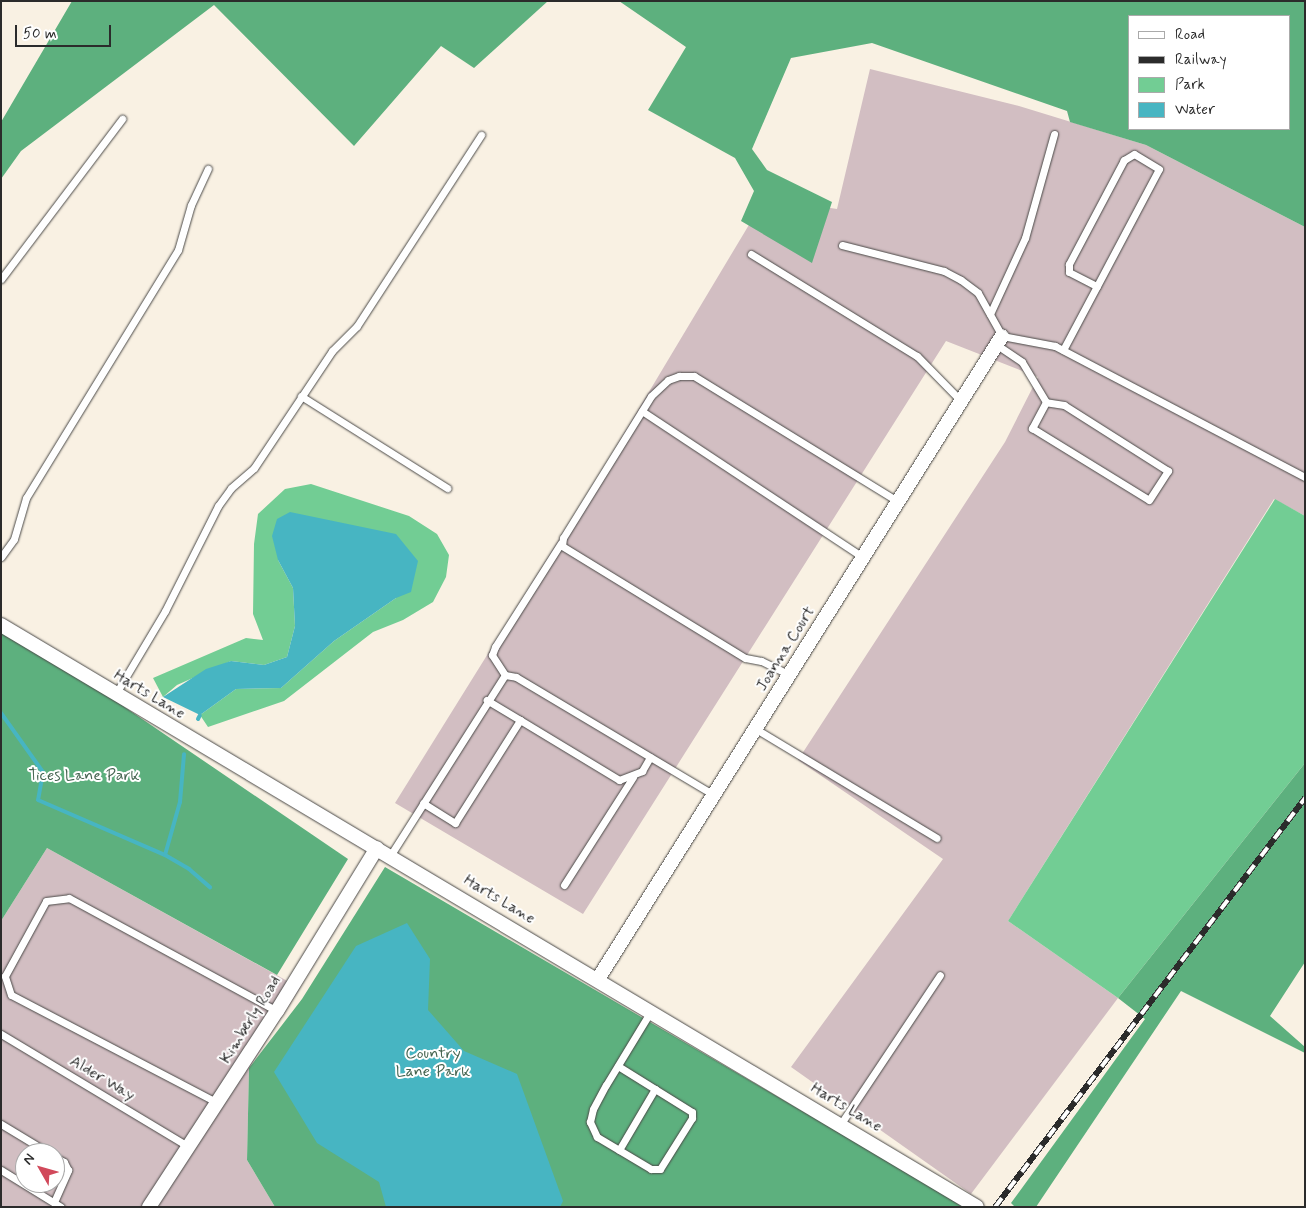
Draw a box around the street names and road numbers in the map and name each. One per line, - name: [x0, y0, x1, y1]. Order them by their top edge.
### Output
- street label: Joanna Court: [752, 603, 820, 695]
- street label: Harts Lane: [111, 667, 187, 723]
- street label: Harts Lane: [461, 872, 537, 928]
- street label: Kimberly Road: [216, 973, 286, 1067]
- street label: Alder Way: [66, 1052, 138, 1106]
- street label: Harts Lane: [808, 1080, 884, 1136]

